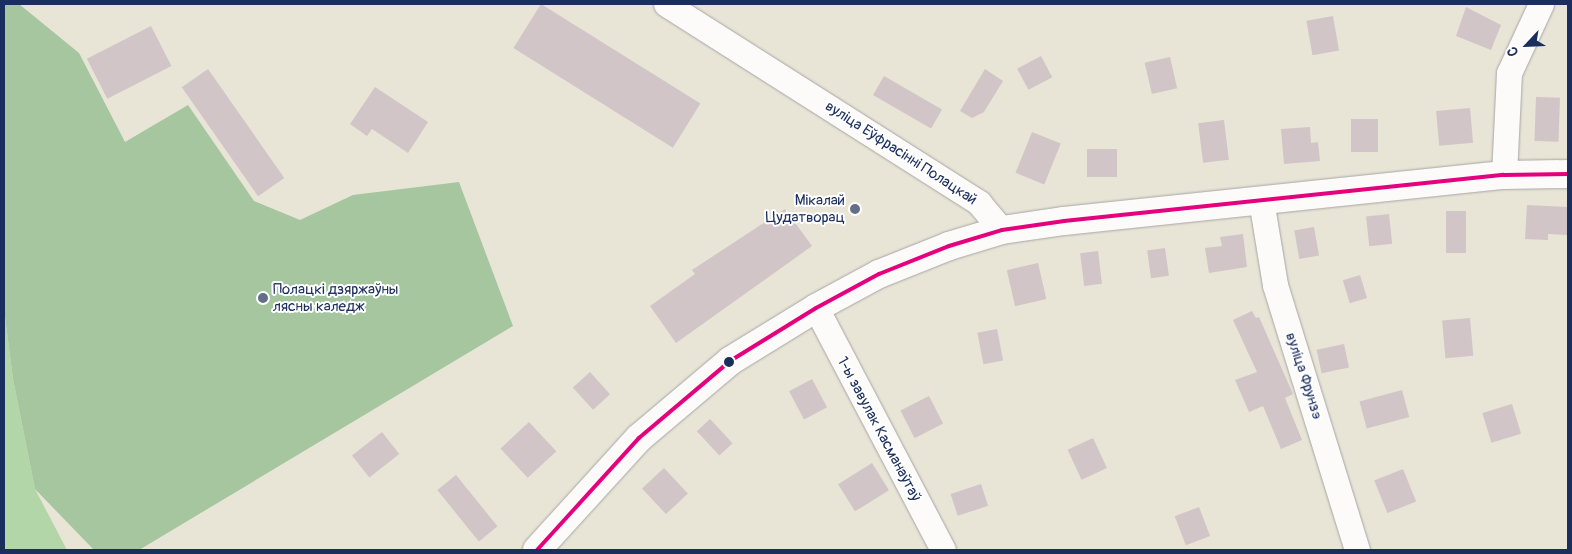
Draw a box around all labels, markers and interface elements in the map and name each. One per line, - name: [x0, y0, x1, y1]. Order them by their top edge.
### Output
- north arrow: [1502, 20, 1552, 70]
- text: С: [1503, 44, 1522, 59]
- street label: вуліца Еўфрасінні Полацкай: [822, 97, 980, 209]
- place label: Мікалай Цудатворац: [766, 191, 845, 226]
- marker: Мікалай Цудатворац: [849, 203, 861, 215]
- place label: Полацкі дзяржаўны лясны каледж: [273, 280, 399, 315]
- marker: Полацкі дзяржаўны лясны каледж: [257, 292, 269, 304]
- street label: вуліца Фрунзэ: [1281, 330, 1327, 422]
- street label: 1-ы завулак Касманаўтаў: [833, 354, 925, 504]
- unlabelled marker: [724, 357, 734, 367]

